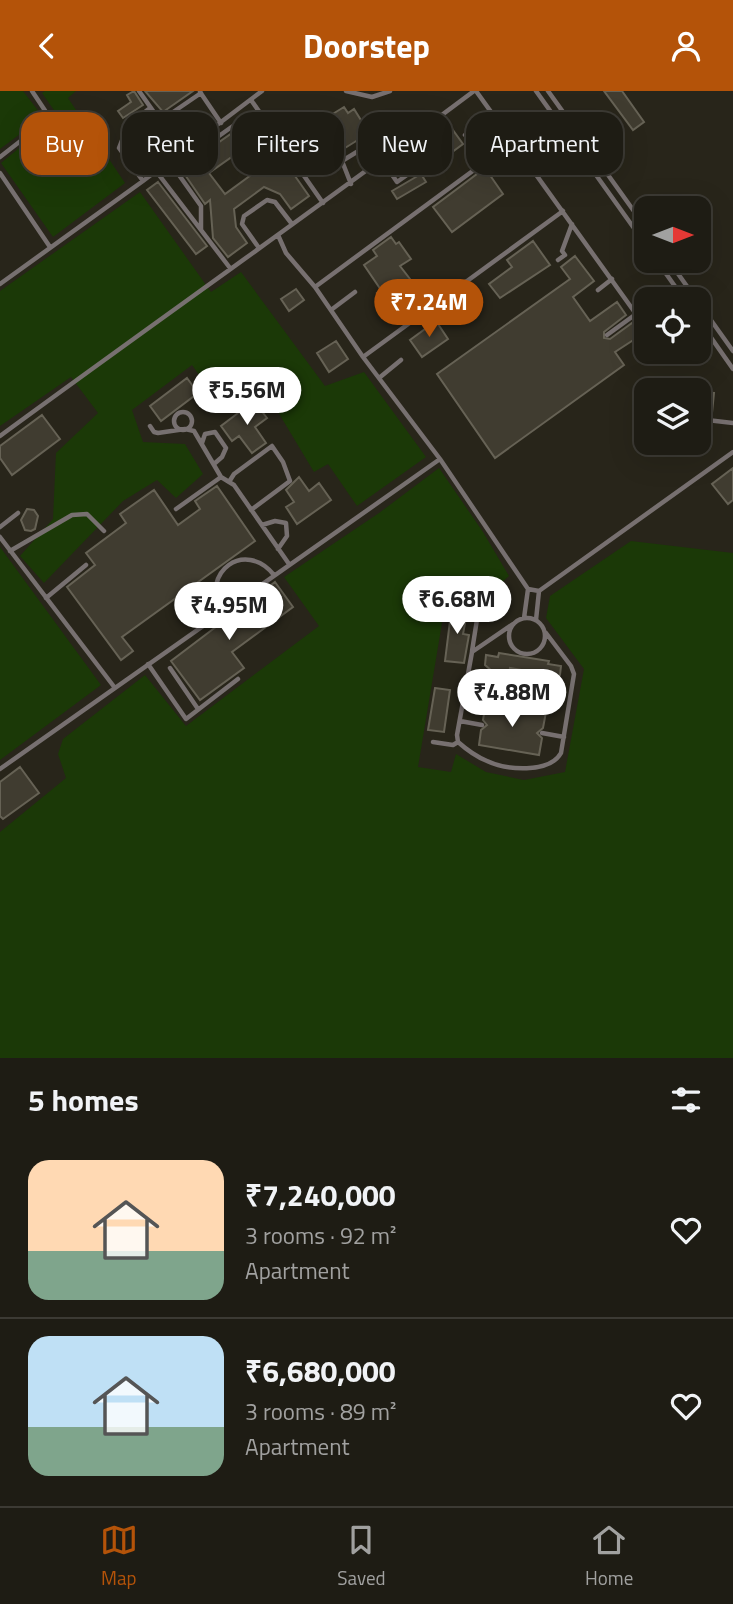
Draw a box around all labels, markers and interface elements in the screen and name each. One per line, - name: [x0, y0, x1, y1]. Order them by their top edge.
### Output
- text: Doorstep: [303, 22, 430, 70]
- icon: back: [28, 27, 66, 65]
- icon: person: [667, 27, 705, 65]
- chip: Buy: [21, 112, 108, 175]
- chip: Rent: [122, 112, 218, 175]
- chip: Filters: [232, 112, 344, 175]
- chip: New: [358, 112, 452, 175]
- chip: Apartment: [466, 112, 623, 175]
- north arrow: [634, 196, 710, 273]
- map controls: [634, 196, 711, 455]
- pin: ₹7.24M: [372, 279, 486, 339]
- text: ₹7.24M: [390, 284, 468, 319]
- button: locate: [634, 287, 711, 364]
- pin: ₹5.56M: [190, 367, 304, 427]
- text: ₹5.56M: [208, 372, 286, 407]
- button: layers: [634, 378, 711, 455]
- pin: ₹6.68M: [400, 577, 514, 636]
- text: ₹6.68M: [418, 581, 496, 616]
- pin: ₹4.95M: [172, 582, 286, 642]
- text: ₹4.95M: [190, 587, 268, 622]
- pin: ₹4.88M: [455, 669, 569, 729]
- text: ₹4.88M: [473, 674, 551, 709]
- text: 5 homes: [28, 1077, 139, 1123]
- icon: filters: [667, 1081, 705, 1119]
- text: ₹7,240,000: [245, 1172, 396, 1218]
- icon: home: [84, 1188, 168, 1272]
- icon: heart: [667, 1211, 705, 1249]
- text: 3 rooms · 92 m²: [245, 1218, 396, 1253]
- text: Apartment: [245, 1253, 350, 1288]
- text: ₹6,680,000: [245, 1348, 396, 1394]
- icon: home: [84, 1364, 168, 1448]
- icon: heart: [667, 1387, 705, 1425]
- text: 3 rooms · 89 m²: [245, 1394, 396, 1429]
- text: Apartment: [245, 1429, 350, 1464]
- tab: Map: [100, 1521, 138, 1592]
- tab: Saved: [337, 1521, 386, 1592]
- tab: Home: [585, 1521, 633, 1592]

